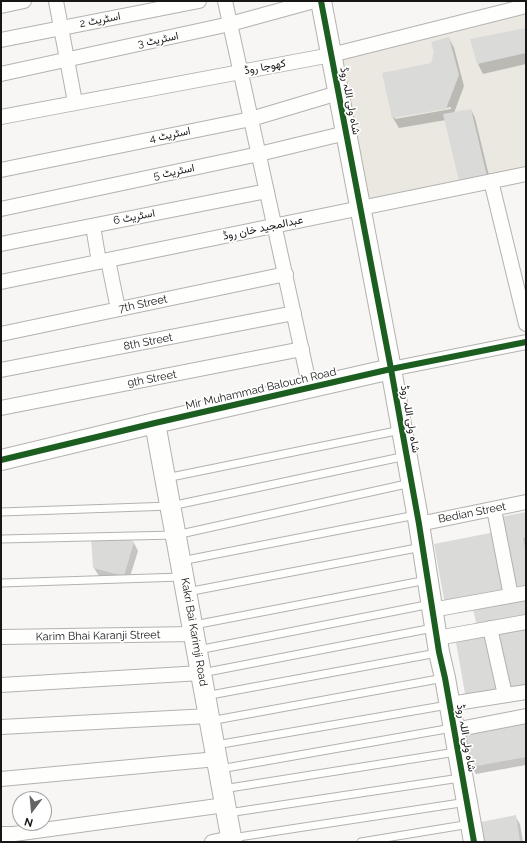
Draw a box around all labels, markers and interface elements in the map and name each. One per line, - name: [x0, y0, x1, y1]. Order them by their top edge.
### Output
- street label: اسٹریٹ 2: [78, 10, 122, 30]
- street label: اسٹریٹ 3: [136, 29, 180, 51]
- street label: کھوجا روڈ: [243, 57, 287, 77]
- street label: شاہ ولی اللہ روڈ: [337, 66, 363, 136]
- street label: اسٹریٹ 4: [148, 124, 192, 146]
- street label: اسٹریٹ 5: [152, 161, 196, 183]
- street label: اسٹریٹ 6: [112, 206, 156, 228]
- street label: عبدالمجید خان روڈ: [222, 213, 304, 243]
- street label: 7th Street: [118, 292, 168, 316]
- street label: 8th Street: [122, 331, 174, 353]
- street label: Mir Muhammad Balouch Road: [184, 365, 338, 413]
- street label: 9th Street: [126, 368, 178, 390]
- street label: شاہ ولی اللہ روڈ: [398, 384, 422, 454]
- street label: Bedian Street: [437, 500, 507, 526]
- street label: Kakri Bai Karimji Road: [178, 577, 210, 687]
- street label: Karim Bhai Karanji Street: [36, 628, 160, 644]
- street label: شاہ ولی اللہ روڈ: [454, 703, 478, 773]
- north arrow: [12, 791, 52, 831]
- text: N: [23, 815, 35, 829]

